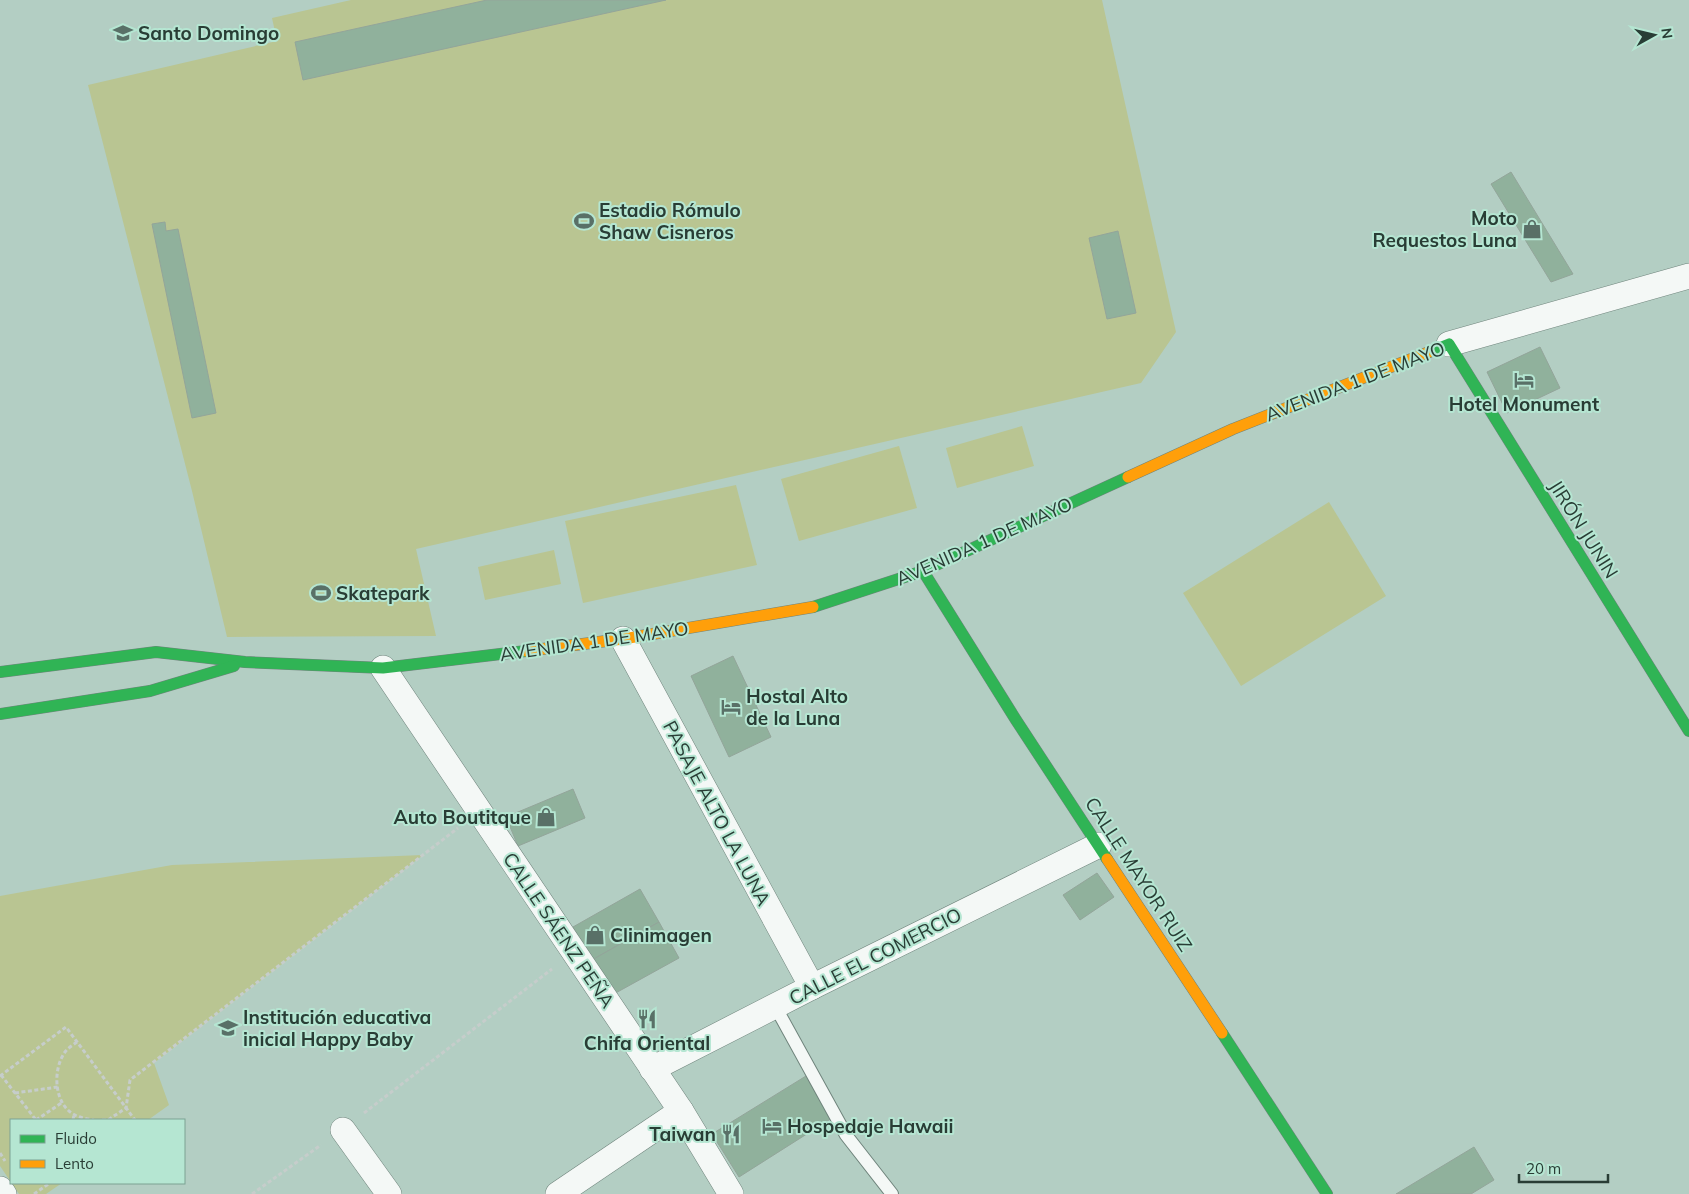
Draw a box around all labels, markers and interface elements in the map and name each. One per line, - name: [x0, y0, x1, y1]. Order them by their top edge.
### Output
- north arrow: [1629, 10, 1679, 60]
- place label: Santo Domingo: [138, 21, 279, 45]
- school or university icon: Santo Domingo: [112, 22, 134, 44]
- text: N: [1657, 27, 1677, 40]
- place label: Estadio Rómulo Shaw Cisneros: [599, 198, 741, 244]
- place label: Moto Requestos Luna: [1372, 206, 1517, 252]
- sports icon: Estadio Rómulo Shaw Cisneros: [573, 210, 595, 232]
- shop icon: Moto Requestos Luna: [1521, 218, 1543, 240]
- street label: AVENIDA 1 DE MAYO: [1262, 336, 1448, 426]
- hotel icon: Hotel Monument: [1513, 369, 1535, 391]
- place label: Hotel Monument: [1449, 392, 1599, 416]
- street label: JIRÓN JUNIN: [1544, 475, 1624, 583]
- street label: AVENIDA 1 DE MAYO: [892, 491, 1076, 591]
- place label: Skatepark: [336, 581, 430, 605]
- sports icon: Skatepark: [310, 582, 332, 604]
- street label: AVENIDA 1 DE MAYO: [498, 616, 690, 666]
- place label: Hostal Alto de la Luna: [746, 684, 848, 730]
- hotel icon: Hostal Alto de la Luna: [720, 696, 742, 718]
- street label: PASAJE ALTO LA LUNA: [658, 716, 776, 910]
- street label: CALLE MAYOR RUIZ: [1080, 792, 1198, 956]
- place label: Auto Boutitque: [393, 805, 531, 829]
- shop icon: Auto Boutitque: [535, 806, 557, 828]
- street label: CALLE SÁENZ PEÑA: [498, 848, 620, 1012]
- street label: CALLE EL COMERCIO: [785, 902, 965, 1010]
- place label: Clinimagen: [610, 923, 712, 947]
- shop icon: Clinimagen: [584, 924, 606, 946]
- place label: Institución educativa inicial Happy Baby: [243, 1005, 431, 1051]
- restaurant icon: Chifa Oriental: [636, 1008, 658, 1030]
- school or university icon: Institución educativa inicial Happy Baby: [217, 1017, 239, 1039]
- place label: Chifa Oriental: [584, 1031, 710, 1055]
- place label: Hospedaje Hawaii: [787, 1114, 953, 1138]
- hotel icon: Hospedaje Hawaii: [761, 1115, 783, 1137]
- legend: [10, 1119, 185, 1184]
- place label: Taiwan: [649, 1122, 716, 1146]
- restaurant icon: Taiwan: [720, 1123, 742, 1145]
- text: Fluido: [55, 1129, 97, 1148]
- scale bar: [1519, 1152, 1608, 1184]
- text: Lento: [55, 1154, 94, 1173]
- text: 20 m: [1526, 1159, 1561, 1178]

